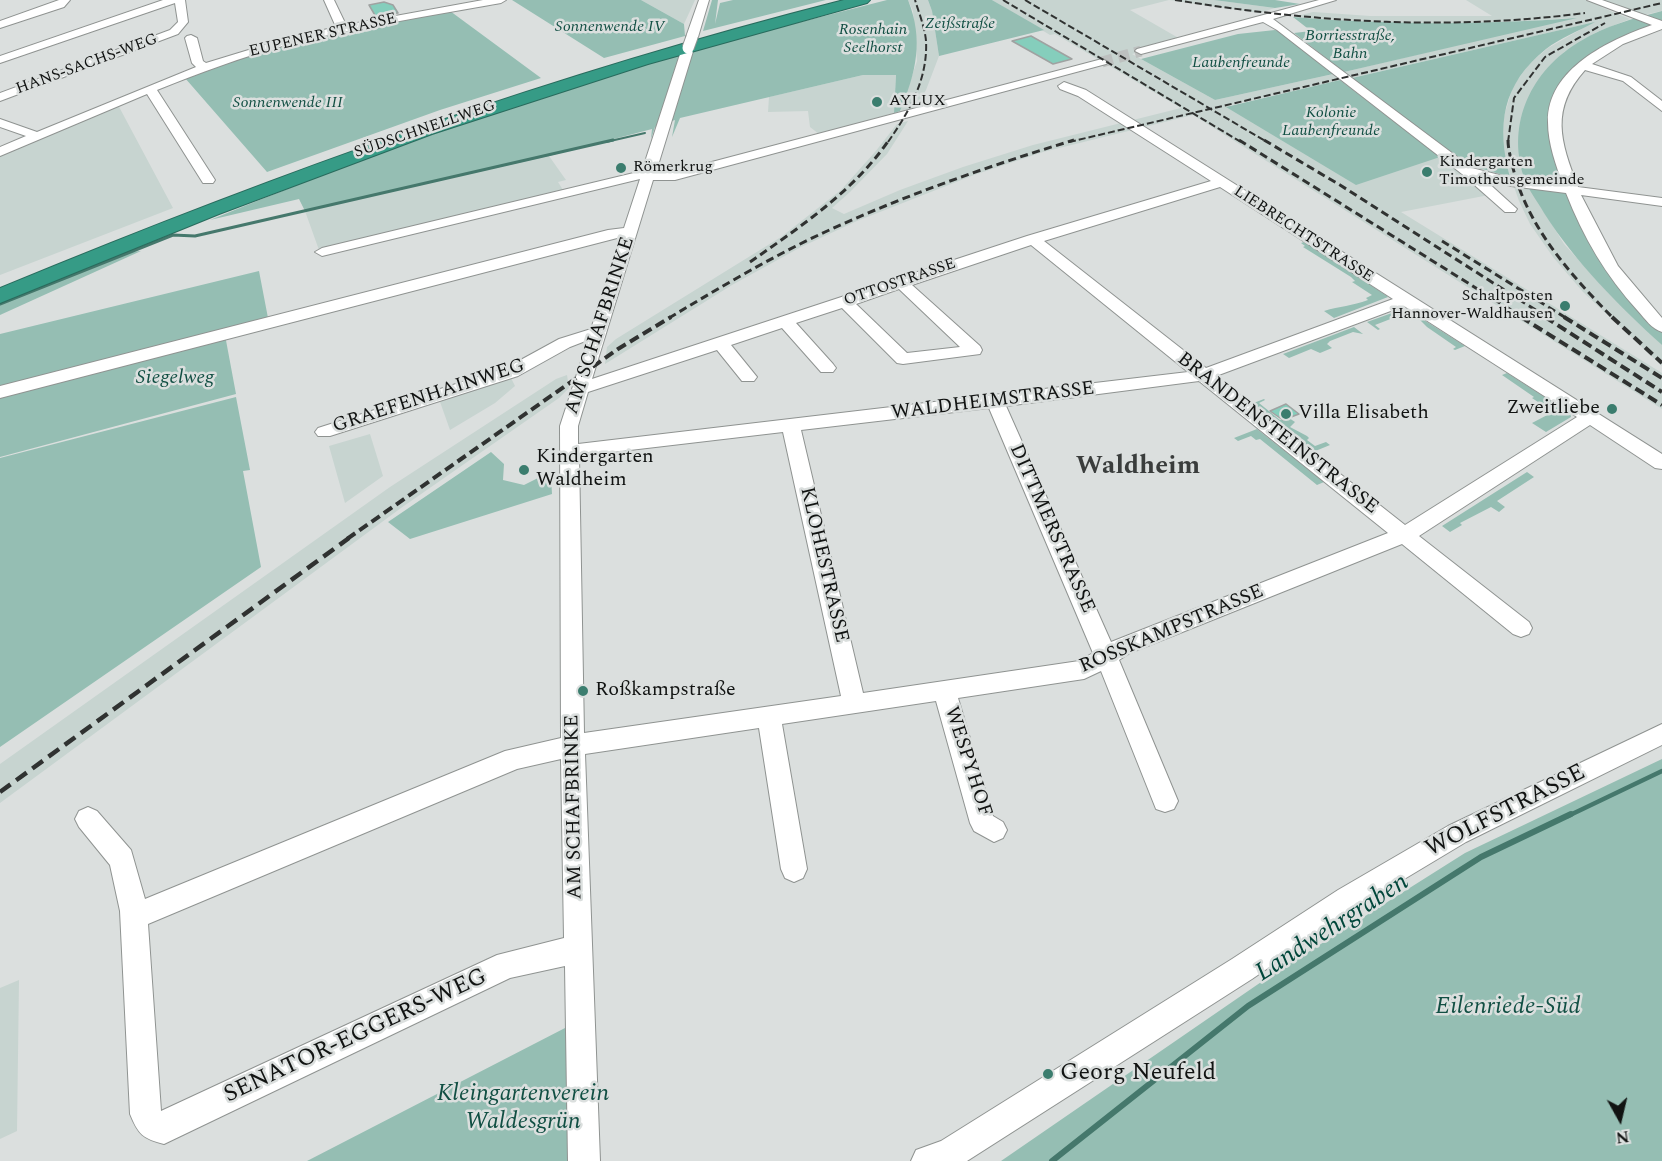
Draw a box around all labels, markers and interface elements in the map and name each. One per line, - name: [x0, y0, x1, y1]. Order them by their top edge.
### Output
- street label: EUPENER STRASSE: [247, 10, 399, 62]
- park label: Zeißstraße: [925, 15, 995, 35]
- park label: Sonnenwende IV: [555, 18, 665, 38]
- park label: Rosenhain Seelhorst: [839, 21, 907, 59]
- park label: Borriesstraße, Bahn: [1305, 27, 1395, 65]
- street label: HANS-SACHS-WEG: [14, 30, 160, 100]
- park label: Laubenfreunde: [1192, 54, 1290, 74]
- place label: AYLUX: [889, 92, 946, 112]
- park label: Sonnenwende III: [233, 94, 343, 114]
- marker: AYLUX: [870, 95, 884, 109]
- street label: SÜDSCHNELLWEG: [352, 97, 498, 163]
- park label: Kolonie Laubenfreunde: [1282, 104, 1380, 142]
- place label: Kindergarten Timotheusgemeinde: [1439, 153, 1584, 191]
- place label: Römerkrug: [633, 158, 713, 178]
- marker: Römerkrug: [614, 161, 628, 175]
- marker: Kindergarten Timotheusgemeinde: [1420, 165, 1434, 179]
- street label: LIEBRECHTSTRASSE: [1230, 183, 1376, 287]
- street label: AM SCHAFBRINKE: [561, 234, 641, 418]
- street label: OTTOSTRASSE: [842, 255, 958, 311]
- place label: Schaltposten Hannover-Waldhausen: [1391, 287, 1553, 325]
- marker: Schaltposten Hannover-Waldhausen: [1558, 299, 1572, 313]
- street label: BRANDENSTEINSTRASSE: [1171, 348, 1383, 520]
- street label: GRAEFENHAINWEG: [330, 355, 528, 439]
- park label: Siegelweg: [136, 367, 214, 391]
- street label: WALDHEIMSTRASSE: [890, 378, 1096, 426]
- place label: Zweitliebe: [1507, 397, 1600, 421]
- place label: Villa Elisabeth: [1298, 402, 1429, 426]
- marker: Zweitliebe: [1605, 402, 1619, 416]
- marker: Villa Elisabeth: [1279, 407, 1293, 421]
- street label: DITTMERSTRASSE: [1003, 441, 1099, 617]
- place label: Kindergarten Waldheim: [536, 446, 654, 493]
- district label: Waldheim: [1076, 452, 1200, 484]
- marker: Kindergarten Waldheim: [517, 463, 531, 477]
- street label: KLOHESTRASSE: [793, 485, 853, 645]
- street label: ROSSKAMPSTRASSE: [1076, 580, 1268, 680]
- place label: Roßkampstraße: [595, 679, 736, 703]
- marker: Roßkampstraße: [576, 684, 590, 698]
- street label: WESPYHOF: [938, 704, 996, 820]
- street label: AM SCHAFBRINKE: [561, 714, 589, 900]
- street label: WOLFSTRASSE: [1421, 759, 1591, 865]
- water label: Landwehrgraben: [1250, 868, 1416, 990]
- street label: SENATOR-EGGERS-WEG: [220, 963, 492, 1111]
- park label: Eilenriede-Süd: [1435, 994, 1581, 1022]
- place label: Georg Neufeld: [1060, 1060, 1216, 1088]
- marker: Georg Neufeld: [1041, 1067, 1055, 1081]
- park label: Kleingartenverein Waldesgrün: [437, 1081, 609, 1137]
- north arrow: [1590, 1089, 1650, 1149]
- text: N: [1614, 1124, 1631, 1150]

